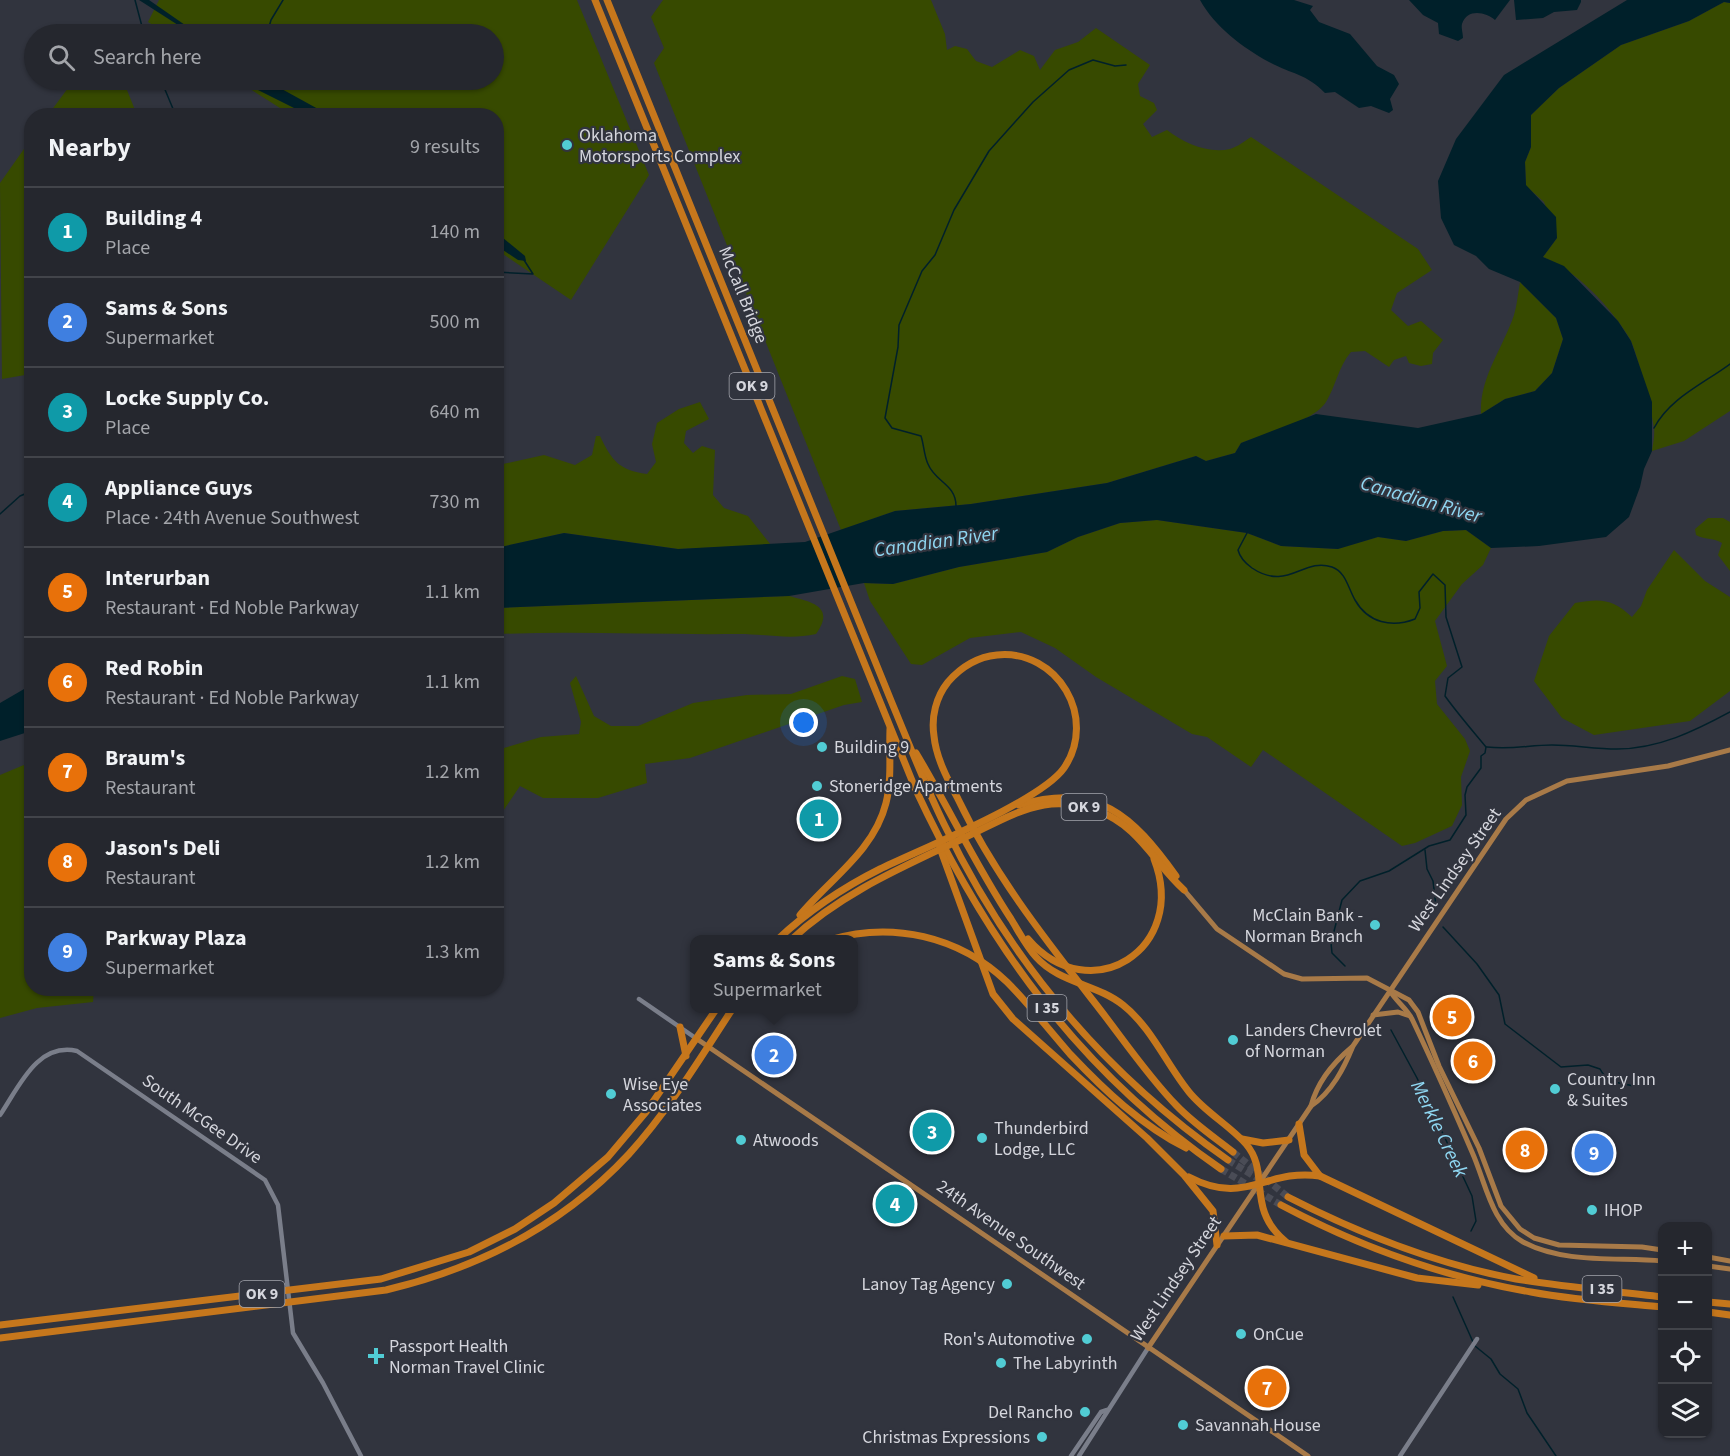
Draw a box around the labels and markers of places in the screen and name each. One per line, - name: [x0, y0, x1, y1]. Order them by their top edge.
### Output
- place label: Oklahoma Motorsports Complex: [579, 123, 740, 169]
- marker: Oklahoma Motorsports Complex: [560, 138, 574, 152]
- place label: Building 9: [834, 735, 909, 760]
- marker: Building 9: [815, 740, 829, 754]
- place label: Stoneridge Apartments: [829, 774, 1003, 799]
- marker: Stoneridge Apartments: [810, 779, 824, 793]
- pin: 1: [800, 796, 838, 842]
- place label: McClain Bank - Norman Branch: [1245, 903, 1363, 949]
- marker: McClain Bank - Norman Branch: [1368, 918, 1382, 932]
- pin: 5: [1432, 994, 1472, 1040]
- place label: Landers Chevrolet of Norman: [1245, 1018, 1382, 1064]
- pin: 2: [754, 1032, 794, 1078]
- marker: Landers Chevrolet of Norman: [1226, 1033, 1240, 1047]
- pin: 6: [1454, 1038, 1492, 1084]
- place label: Country Inn & Suites: [1567, 1067, 1656, 1113]
- place label: Wise Eye Associates: [623, 1072, 702, 1118]
- marker: Country Inn & Suites: [1548, 1082, 1562, 1096]
- marker: Wise Eye Associates: [604, 1087, 618, 1101]
- pin: 3: [912, 1110, 952, 1154]
- place label: Thunderbird Lodge, LLC: [994, 1116, 1089, 1162]
- place label: Atwoods: [753, 1128, 819, 1153]
- pin: 8: [1506, 1128, 1544, 1172]
- pin: 9: [1574, 1130, 1614, 1176]
- marker: Thunderbird Lodge, LLC: [975, 1131, 989, 1145]
- marker: Atwoods: [734, 1133, 748, 1147]
- pin: 4: [876, 1182, 914, 1226]
- place label: IHOP: [1604, 1198, 1643, 1223]
- marker: IHOP: [1585, 1203, 1599, 1217]
- place label: Lanoy Tag Agency: [861, 1272, 996, 1297]
- marker: Lanoy Tag Agency: [1000, 1277, 1014, 1291]
- place label: OnCue: [1253, 1322, 1304, 1347]
- place label: Ron's Automotive: [943, 1327, 1075, 1352]
- marker: OnCue: [1234, 1327, 1248, 1341]
- marker: Ron's Automotive: [1080, 1332, 1094, 1346]
- place label: Passport Health Norman Travel Clinic: [389, 1334, 545, 1380]
- marker: Passport Health Norman Travel Clinic: [367, 1347, 385, 1365]
- place label: The Labyrinth: [1013, 1351, 1117, 1376]
- marker: The Labyrinth: [994, 1356, 1008, 1370]
- pin: 7: [1248, 1366, 1286, 1410]
- place label: Del Rancho: [988, 1400, 1073, 1425]
- marker: Del Rancho: [1078, 1405, 1092, 1419]
- place label: Savannah House: [1195, 1413, 1321, 1438]
- marker: Savannah House: [1176, 1418, 1190, 1432]
- place label: Christmas Expressions: [862, 1425, 1030, 1450]
- marker: Christmas Expressions: [1035, 1430, 1049, 1444]

